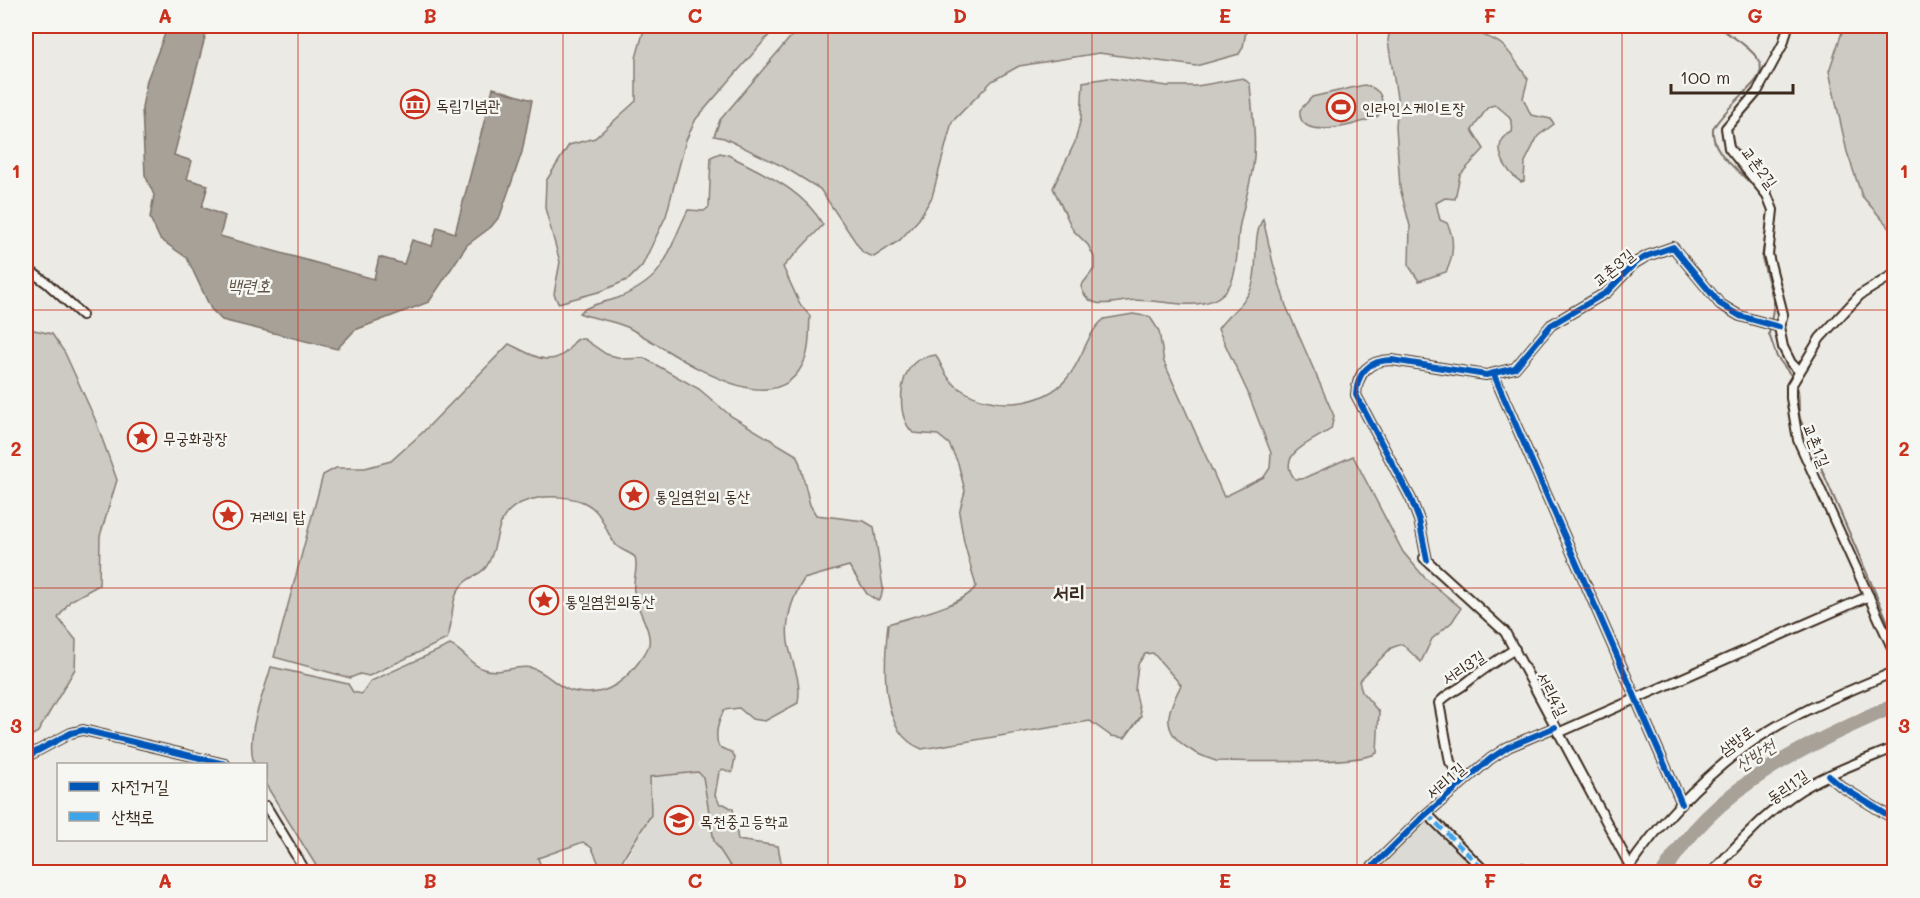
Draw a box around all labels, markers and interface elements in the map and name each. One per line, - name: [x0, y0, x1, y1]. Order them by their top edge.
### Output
- text: A: [158, 2, 172, 28]
- text: B: [423, 2, 437, 28]
- text: C: [688, 2, 703, 28]
- text: D: [953, 2, 967, 28]
- text: E: [1219, 2, 1231, 28]
- text: F: [1484, 2, 1497, 28]
- text: G: [1747, 2, 1763, 28]
- scale bar: [1671, 57, 1792, 95]
- text: 100 m: [1680, 65, 1730, 89]
- museum icon: 독립기념관: [399, 88, 431, 120]
- sports icon: 인라인스케이트장: [1325, 91, 1357, 123]
- place label: 독립기념관: [436, 94, 501, 115]
- place label: 인라인스케이트장: [1362, 97, 1465, 118]
- street label: 교촌2길: [1737, 142, 1783, 192]
- text: 1: [12, 157, 20, 183]
- text: 1: [1900, 157, 1908, 183]
- street label: 교촌3길: [1588, 243, 1638, 290]
- water label: 백련호: [227, 273, 271, 297]
- street label: 교촌1길: [1799, 420, 1835, 470]
- place icon: 무궁화광장: [126, 421, 158, 453]
- place label: 무궁화광장: [163, 427, 228, 448]
- text: 2: [10, 435, 22, 461]
- text: 2: [1898, 435, 1910, 461]
- place icon: 통일염원의 동산: [618, 479, 650, 511]
- place label: 통일염원의 동산: [655, 485, 750, 506]
- place icon: 겨레의 탑: [212, 499, 244, 531]
- place label: 겨레의 탑: [249, 505, 306, 526]
- district label: 서리: [1053, 579, 1085, 605]
- place icon: 통일염원의동산: [528, 584, 560, 616]
- place label: 통일염원의동산: [565, 590, 655, 611]
- street label: 서리3길: [1437, 645, 1489, 689]
- street label: 서리4길: [1533, 668, 1573, 720]
- text: 3: [10, 712, 22, 738]
- text: 3: [1898, 712, 1910, 738]
- street label: 삼방로: [1714, 720, 1758, 760]
- water label: 산방천: [1730, 732, 1781, 777]
- street label: 서리1길: [1421, 757, 1469, 803]
- legend: [57, 763, 267, 841]
- street label: 동리1길: [1762, 764, 1812, 808]
- text: 자전거길: [111, 774, 169, 798]
- text: 산책로: [111, 804, 154, 828]
- school or university icon: 목천중고등학교: [663, 804, 695, 836]
- place label: 목천중고등학교: [700, 810, 790, 831]
- text: A: [158, 867, 172, 893]
- text: B: [423, 867, 437, 893]
- text: C: [688, 867, 703, 893]
- text: D: [953, 867, 967, 893]
- text: E: [1219, 867, 1231, 893]
- text: F: [1484, 867, 1497, 893]
- text: G: [1747, 867, 1763, 893]

